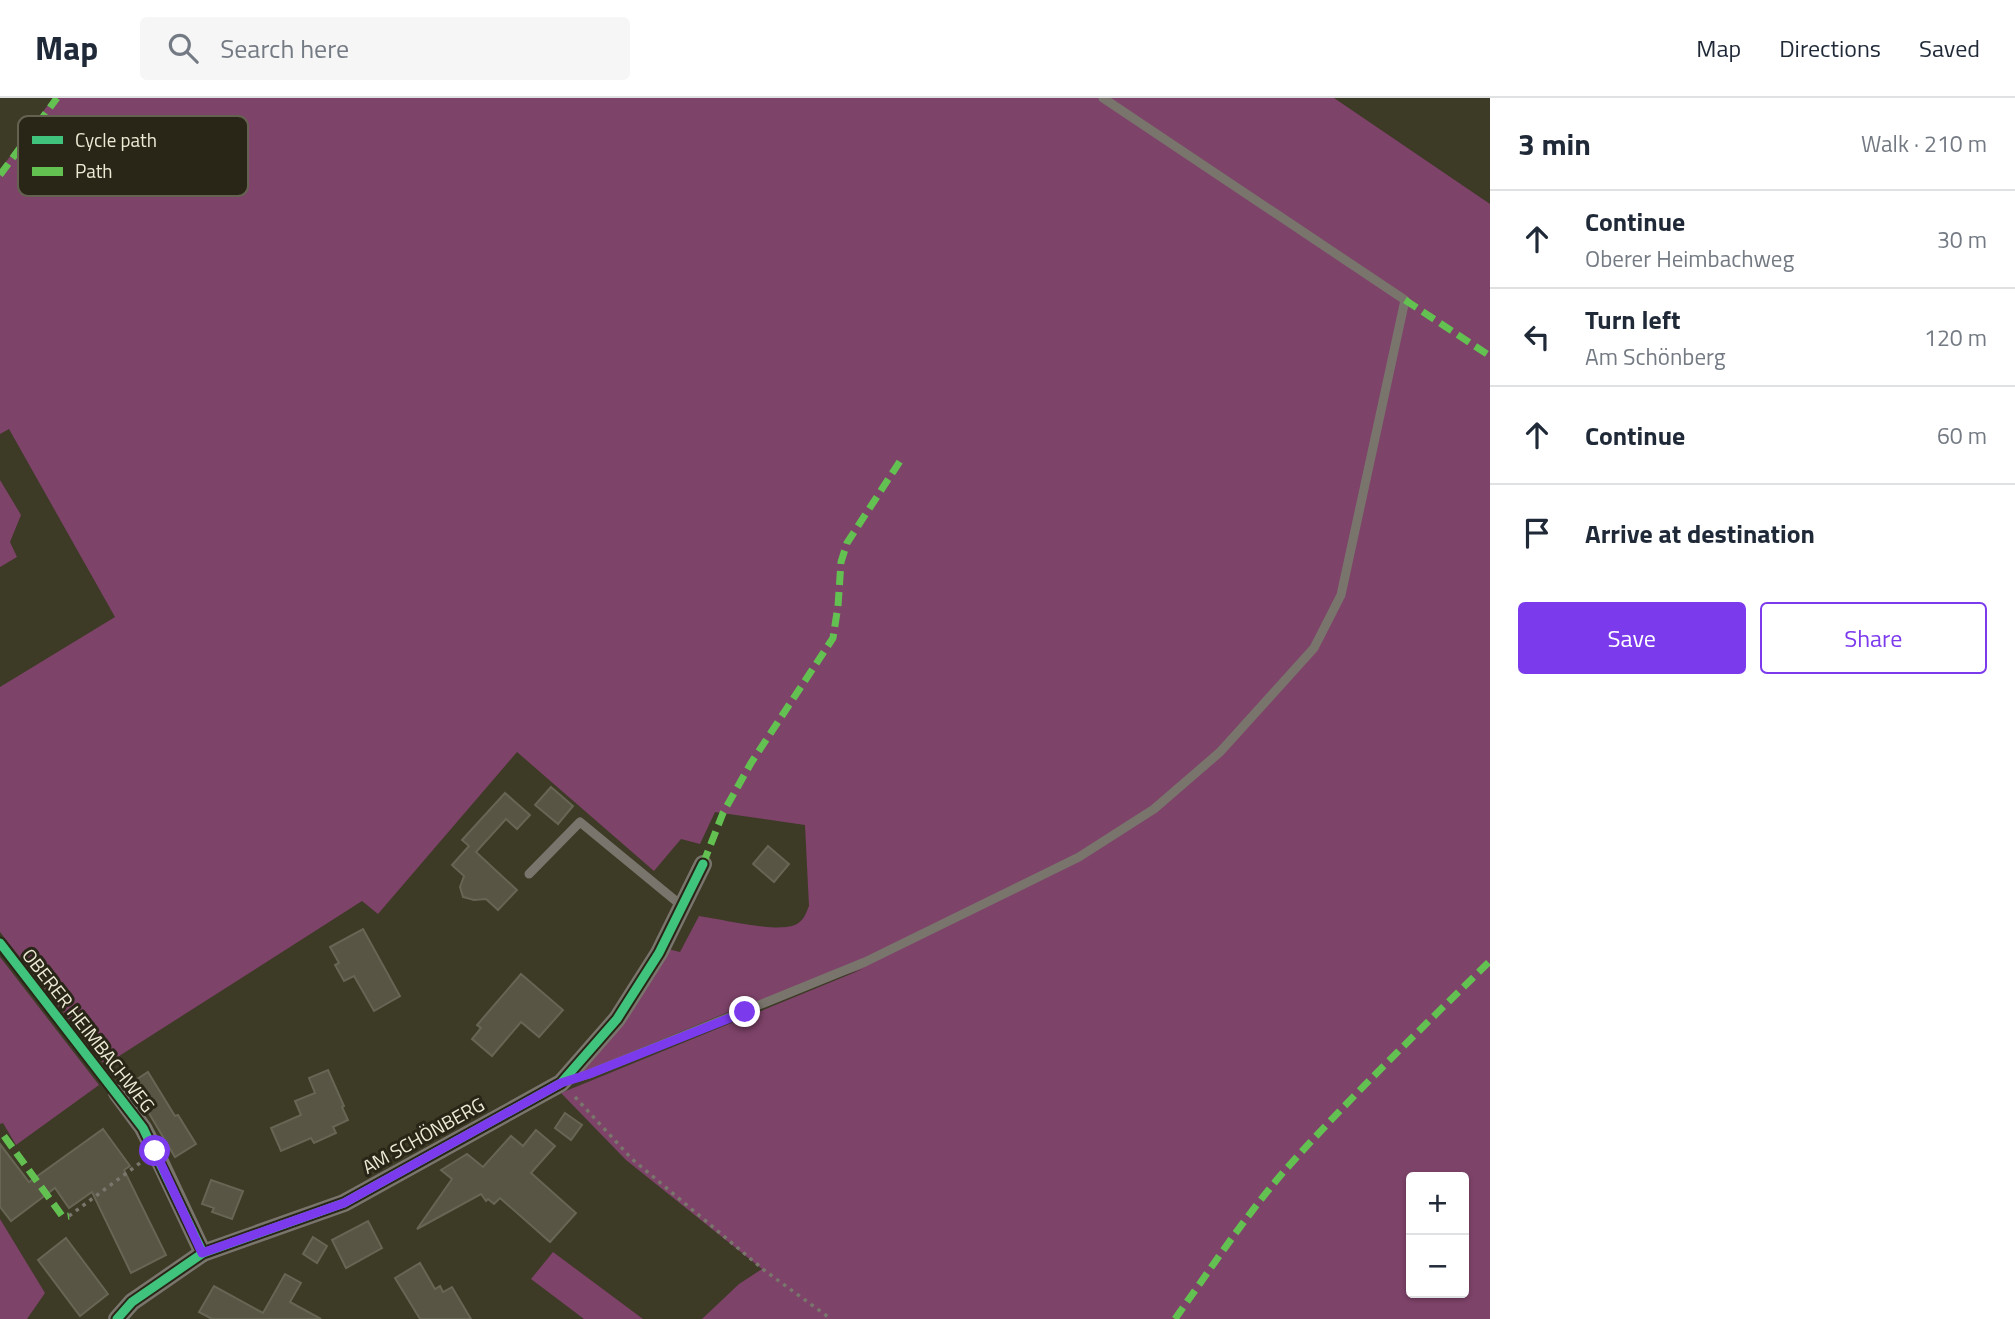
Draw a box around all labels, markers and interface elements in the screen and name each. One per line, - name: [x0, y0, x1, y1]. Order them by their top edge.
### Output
- search box: [140, 17, 630, 80]
- text: Map: [35, 23, 98, 73]
- icon: search: [164, 29, 202, 67]
- text: Search here: [220, 29, 349, 68]
- text: Map: [1696, 30, 1741, 66]
- text: Directions: [1779, 30, 1881, 66]
- text: Saved: [1919, 30, 1980, 66]
- legend: [18, 116, 248, 196]
- text: 3 min: [1518, 121, 1591, 167]
- text: Cycle path: [75, 125, 157, 154]
- text: Walk · 210 m: [1861, 126, 1987, 161]
- text: Path: [75, 156, 113, 185]
- text: Continue: [1585, 202, 1685, 241]
- icon: ahead: [1518, 220, 1556, 258]
- text: 30 m: [1937, 222, 1987, 257]
- text: Oberer Heimbachweg: [1585, 241, 1794, 276]
- text: Turn left: [1585, 300, 1680, 339]
- icon: left: [1518, 318, 1556, 356]
- text: 120 m: [1924, 320, 1987, 355]
- text: Am Schönberg: [1585, 339, 1726, 374]
- icon: ahead: [1518, 416, 1556, 454]
- text: Continue: [1585, 416, 1685, 455]
- text: 60 m: [1937, 418, 1987, 453]
- icon: arrive: [1518, 514, 1556, 552]
- text: Arrive at destination: [1585, 514, 1815, 553]
- button: Save: [1518, 602, 1746, 674]
- button: Share: [1760, 602, 1987, 674]
- street label: OBERER HEIMBACHWEG: [16, 942, 162, 1118]
- route end: [729, 996, 760, 1027]
- street label: AM SCHÖNBERG: [357, 1089, 489, 1181]
- route start: [139, 1135, 170, 1166]
- map controls: [1406, 1172, 1469, 1298]
- button: +: [1406, 1172, 1469, 1235]
- button: −: [1406, 1235, 1469, 1298]

